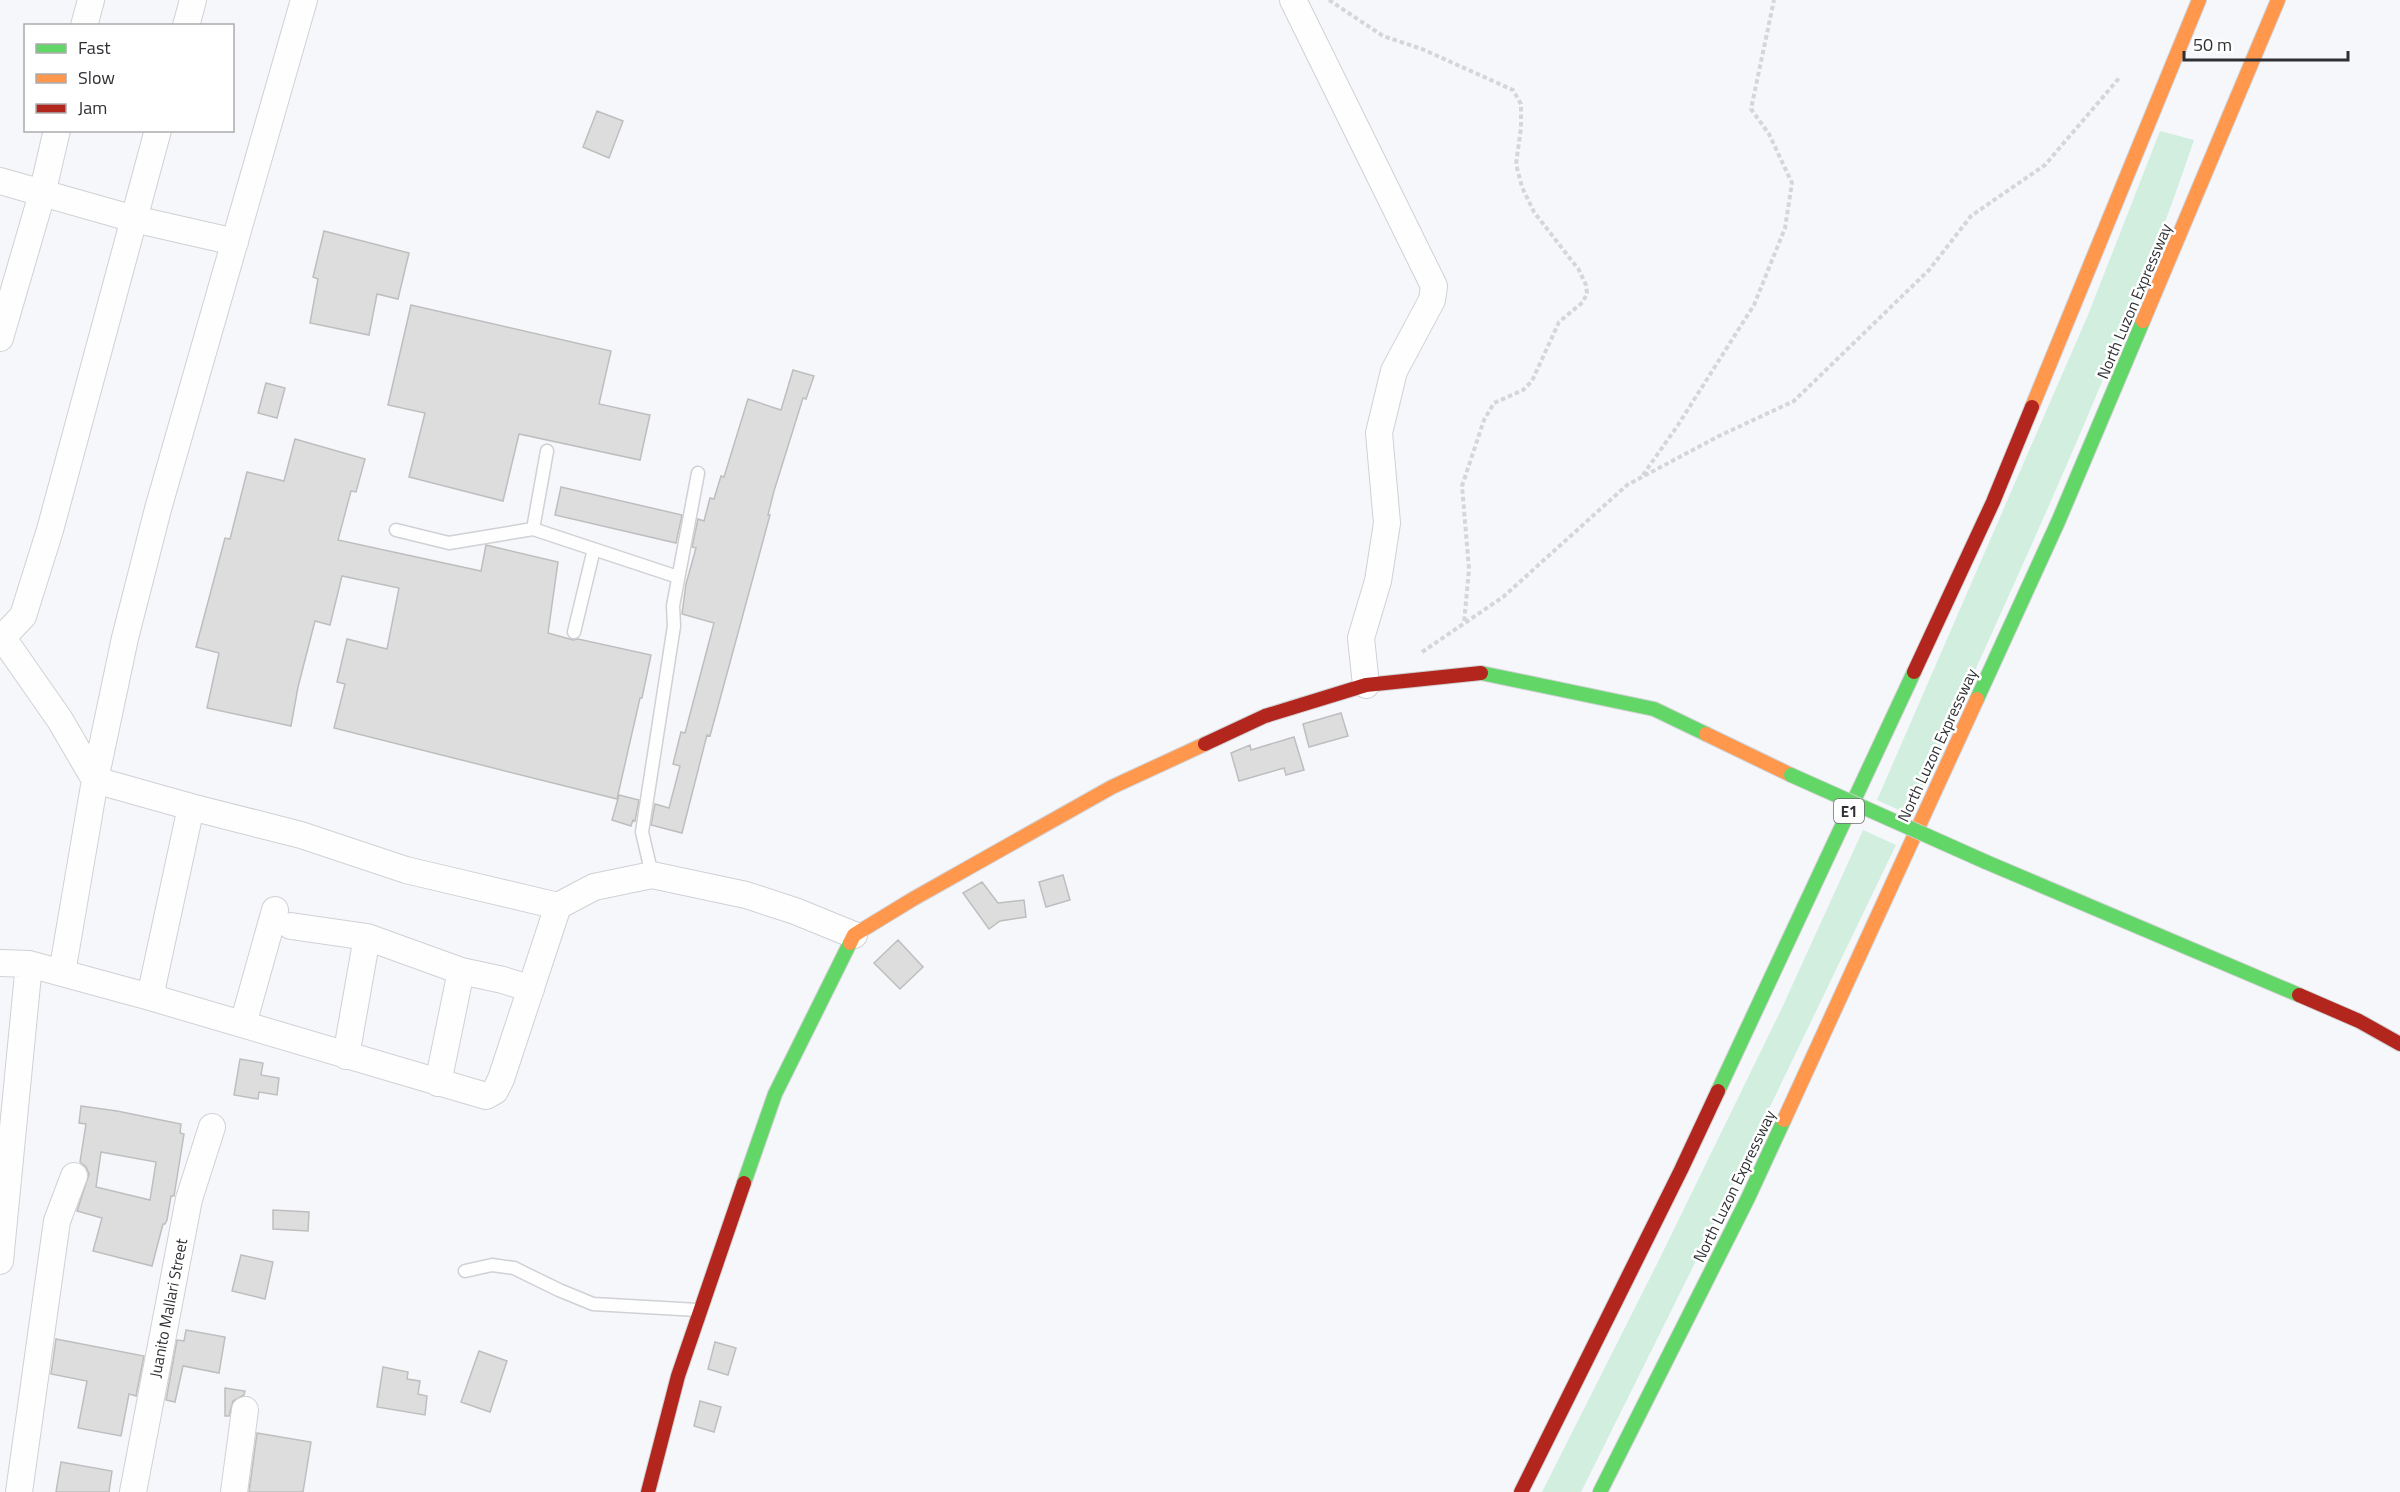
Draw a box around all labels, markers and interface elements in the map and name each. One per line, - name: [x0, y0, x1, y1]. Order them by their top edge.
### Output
- legend: [24, 24, 234, 132]
- scale bar: [2184, 24, 2348, 62]
- text: 50 m: [2193, 31, 2232, 58]
- text: Fast: [78, 34, 111, 61]
- text: Slow: [78, 64, 115, 91]
- text: Jam: [78, 94, 107, 121]
- street label: North Luzon Expressway: [2090, 219, 2178, 383]
- street label: North Luzon Expressway: [1891, 664, 1983, 826]
- road number: E1: [1834, 799, 1864, 823]
- street label: North Luzon Expressway: [1687, 1106, 1781, 1266]
- street label: Juanito Mallari Street: [143, 1236, 193, 1380]

